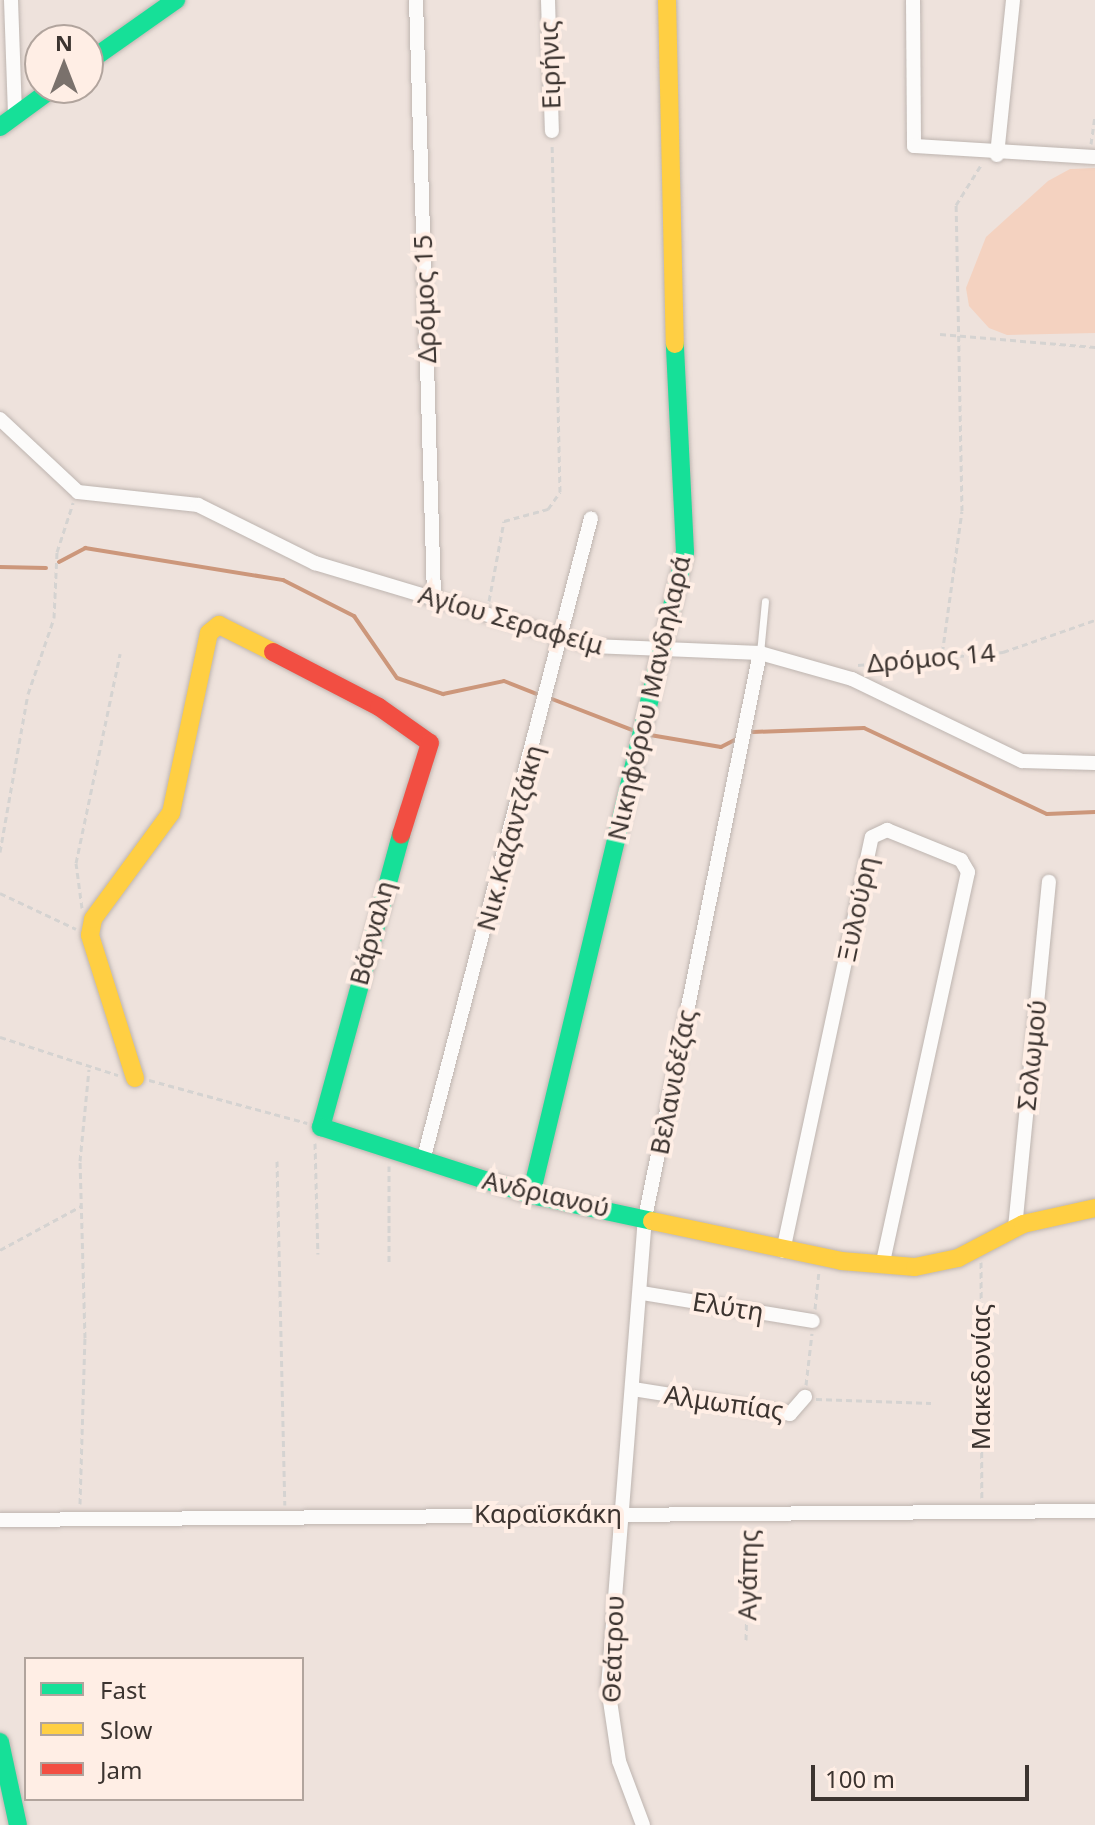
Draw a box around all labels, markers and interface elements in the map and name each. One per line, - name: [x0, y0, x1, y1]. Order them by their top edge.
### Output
- street label: Ειρήνις: [533, 20, 567, 110]
- north arrow: [24, 24, 104, 104]
- text: N: [55, 27, 73, 57]
- street label: Δρόμος 15: [407, 234, 443, 364]
- street label: Νικηφόρου Μανδηλαρά: [601, 553, 697, 843]
- street label: Αγίου Σεραφείμ: [415, 579, 607, 661]
- street label: Δρόμος 14: [865, 637, 997, 679]
- street label: Νικ.Καζαντζάκη: [470, 742, 550, 934]
- street label: Ξυλούρη: [831, 853, 883, 965]
- street label: Βάρναλη: [343, 877, 401, 989]
- street label: Σολωμού: [1011, 998, 1053, 1112]
- street label: Βελανιδέζας: [644, 1007, 702, 1157]
- street label: Ανδριανού: [480, 1164, 612, 1224]
- street label: Ελύτη: [690, 1286, 766, 1328]
- street label: Μακεδονίας: [965, 1304, 997, 1450]
- street label: Αλμωπίας: [662, 1379, 786, 1427]
- street label: Καραϊσκάκη: [474, 1498, 622, 1530]
- street label: Αγάπης: [732, 1529, 764, 1621]
- street label: Θεάτρου: [596, 1595, 630, 1703]
- legend: [24, 1657, 304, 1801]
- text: Fast: [100, 1673, 146, 1706]
- text: Slow: [100, 1713, 152, 1746]
- scale bar: [815, 1749, 1033, 1799]
- text: Jam: [100, 1753, 142, 1786]
- text: 100 m: [825, 1762, 895, 1795]

